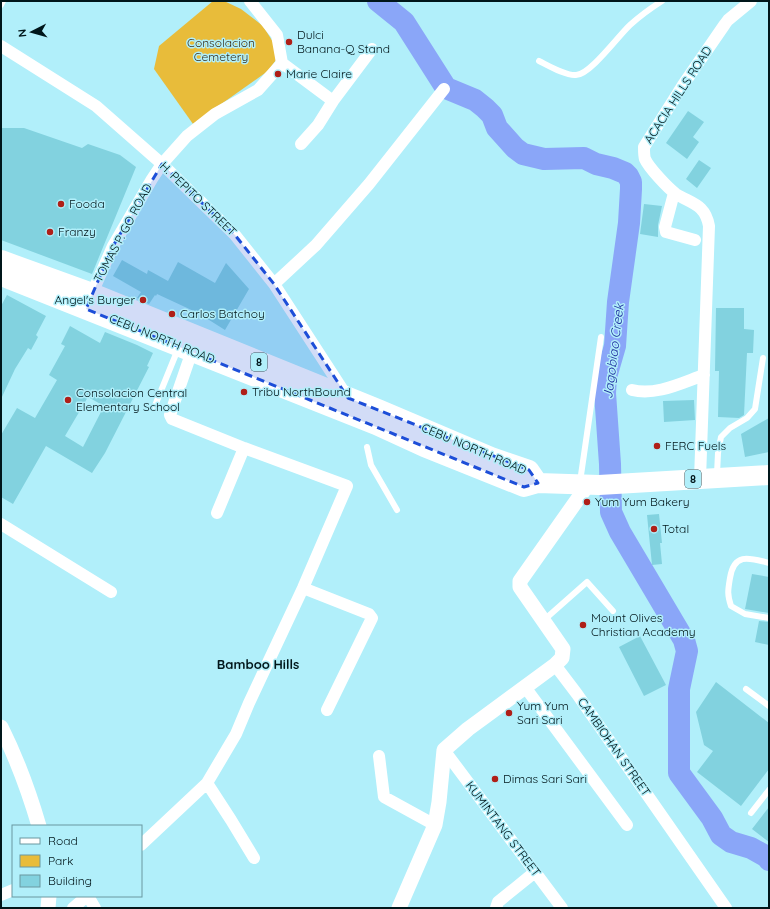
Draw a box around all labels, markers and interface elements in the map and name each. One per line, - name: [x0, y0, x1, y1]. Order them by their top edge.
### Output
- north arrow: [12, 12, 52, 52]
- place label: Dulci Banana-Q Stand: [297, 27, 390, 56]
- text: N: [15, 28, 29, 38]
- park label: Consolacion Cemetery: [187, 35, 255, 64]
- marker: Dulci Banana-Q Stand: [284, 37, 294, 47]
- street label: ACACIA HILLS ROAD: [641, 43, 715, 146]
- place label: Marie Claire: [286, 66, 352, 81]
- marker: Marie Claire: [273, 69, 283, 79]
- street label: H. PEPITO STREET: [157, 158, 240, 239]
- street label: TOMAS P. GO ROAD: [90, 181, 155, 285]
- place label: Fooda: [69, 196, 105, 211]
- marker: Fooda: [56, 199, 66, 209]
- place label: Franzy: [58, 224, 96, 239]
- marker: Franzy: [45, 227, 55, 237]
- place label: Angel's Burger: [55, 292, 135, 307]
- marker: Angel's Burger: [138, 295, 148, 305]
- water label: Jagobiao Creek: [599, 301, 627, 400]
- place label: Carlos Batchoy: [180, 306, 265, 321]
- marker: Carlos Batchoy: [167, 309, 177, 319]
- street label: CEBU NORTH ROAD: [107, 310, 218, 367]
- road number: 8: [251, 353, 267, 371]
- place label: Tribu NorthBound: [252, 384, 351, 399]
- place label: Consolacion Central Elementary School: [76, 385, 187, 414]
- marker: Tribu NorthBound: [239, 387, 249, 397]
- marker: Consolacion Central Elementary School: [63, 395, 73, 405]
- street label: CEBU NORTH ROAD: [419, 420, 529, 478]
- place label: FERC Fuels: [665, 438, 727, 453]
- marker: FERC Fuels: [652, 441, 662, 451]
- road number: 8: [685, 470, 701, 488]
- place label: Yum Yum Bakery: [595, 494, 690, 509]
- marker: Yum Yum Bakery: [582, 497, 592, 507]
- place label: Total: [662, 521, 689, 536]
- marker: Total: [649, 524, 659, 534]
- place label: Mount Olives Christian Academy: [591, 610, 696, 639]
- marker: Mount Olives Christian Academy: [578, 620, 588, 630]
- district label: Bamboo Hills: [217, 656, 299, 672]
- street label: CAMBIOHAN STREET: [575, 695, 654, 799]
- place label: Yum Yum Sari Sari: [517, 698, 569, 727]
- marker: Yum Yum Sari Sari: [504, 708, 514, 718]
- place label: Dimas Sari Sari: [503, 771, 587, 786]
- marker: Dimas Sari Sari: [490, 774, 500, 784]
- street label: KUMINTANG STREET: [463, 778, 544, 879]
- legend: [12, 825, 142, 897]
- text: Road: [48, 833, 78, 848]
- text: Park: [48, 853, 73, 868]
- text: Building: [48, 873, 92, 888]

